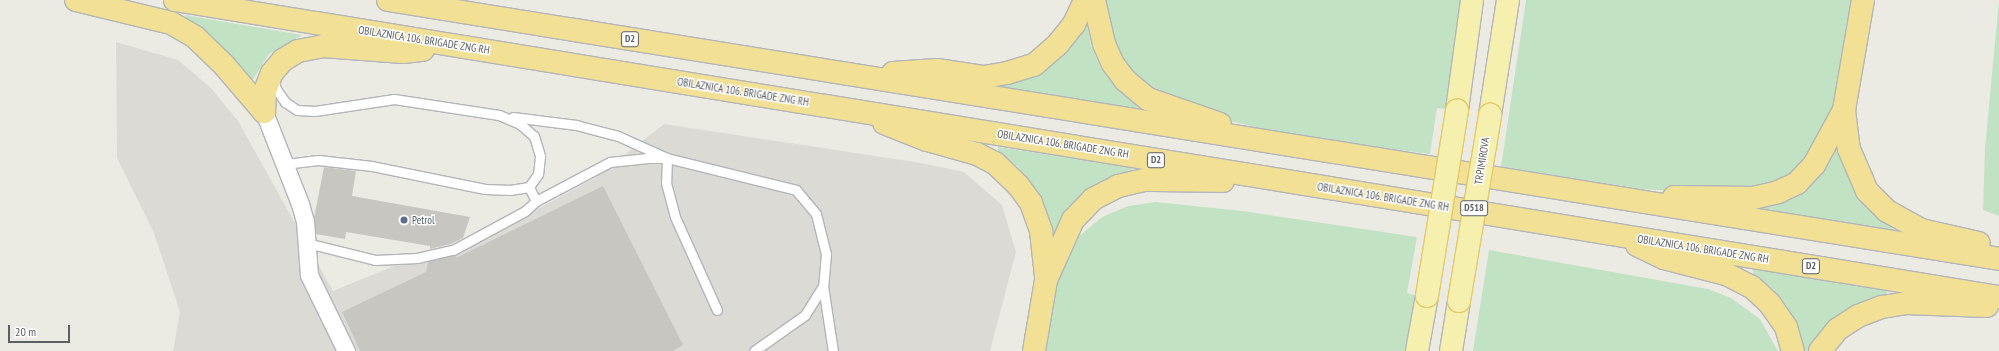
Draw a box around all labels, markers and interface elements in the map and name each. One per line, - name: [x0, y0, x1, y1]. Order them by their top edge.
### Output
- street label: OBILAZNICA 106. BRIGADE ZNG RH: [357, 23, 491, 57]
- road number: D2: [620, 31, 640, 47]
- street label: OBILAZNICA 106. BRIGADE ZNG RH: [676, 75, 810, 109]
- street label: OBILAZNICA 106. BRIGADE ZNG RH: [996, 127, 1130, 161]
- street label: TRPIMIROVA: [1472, 136, 1492, 186]
- road number: D2: [1146, 152, 1166, 168]
- street label: OBILAZNICA 106. BRIGADE ZNG RH: [1316, 180, 1450, 214]
- road number: D518: [1460, 200, 1488, 216]
- place label: Petrol: [412, 213, 435, 227]
- marker: Petrol: [399, 215, 409, 225]
- street label: OBILAZNICA 106. BRIGADE ZNG RH: [1636, 232, 1770, 266]
- road number: D2: [1801, 258, 1821, 274]
- scale bar: [10, 317, 72, 343]
- text: 20 m: [15, 324, 36, 339]

